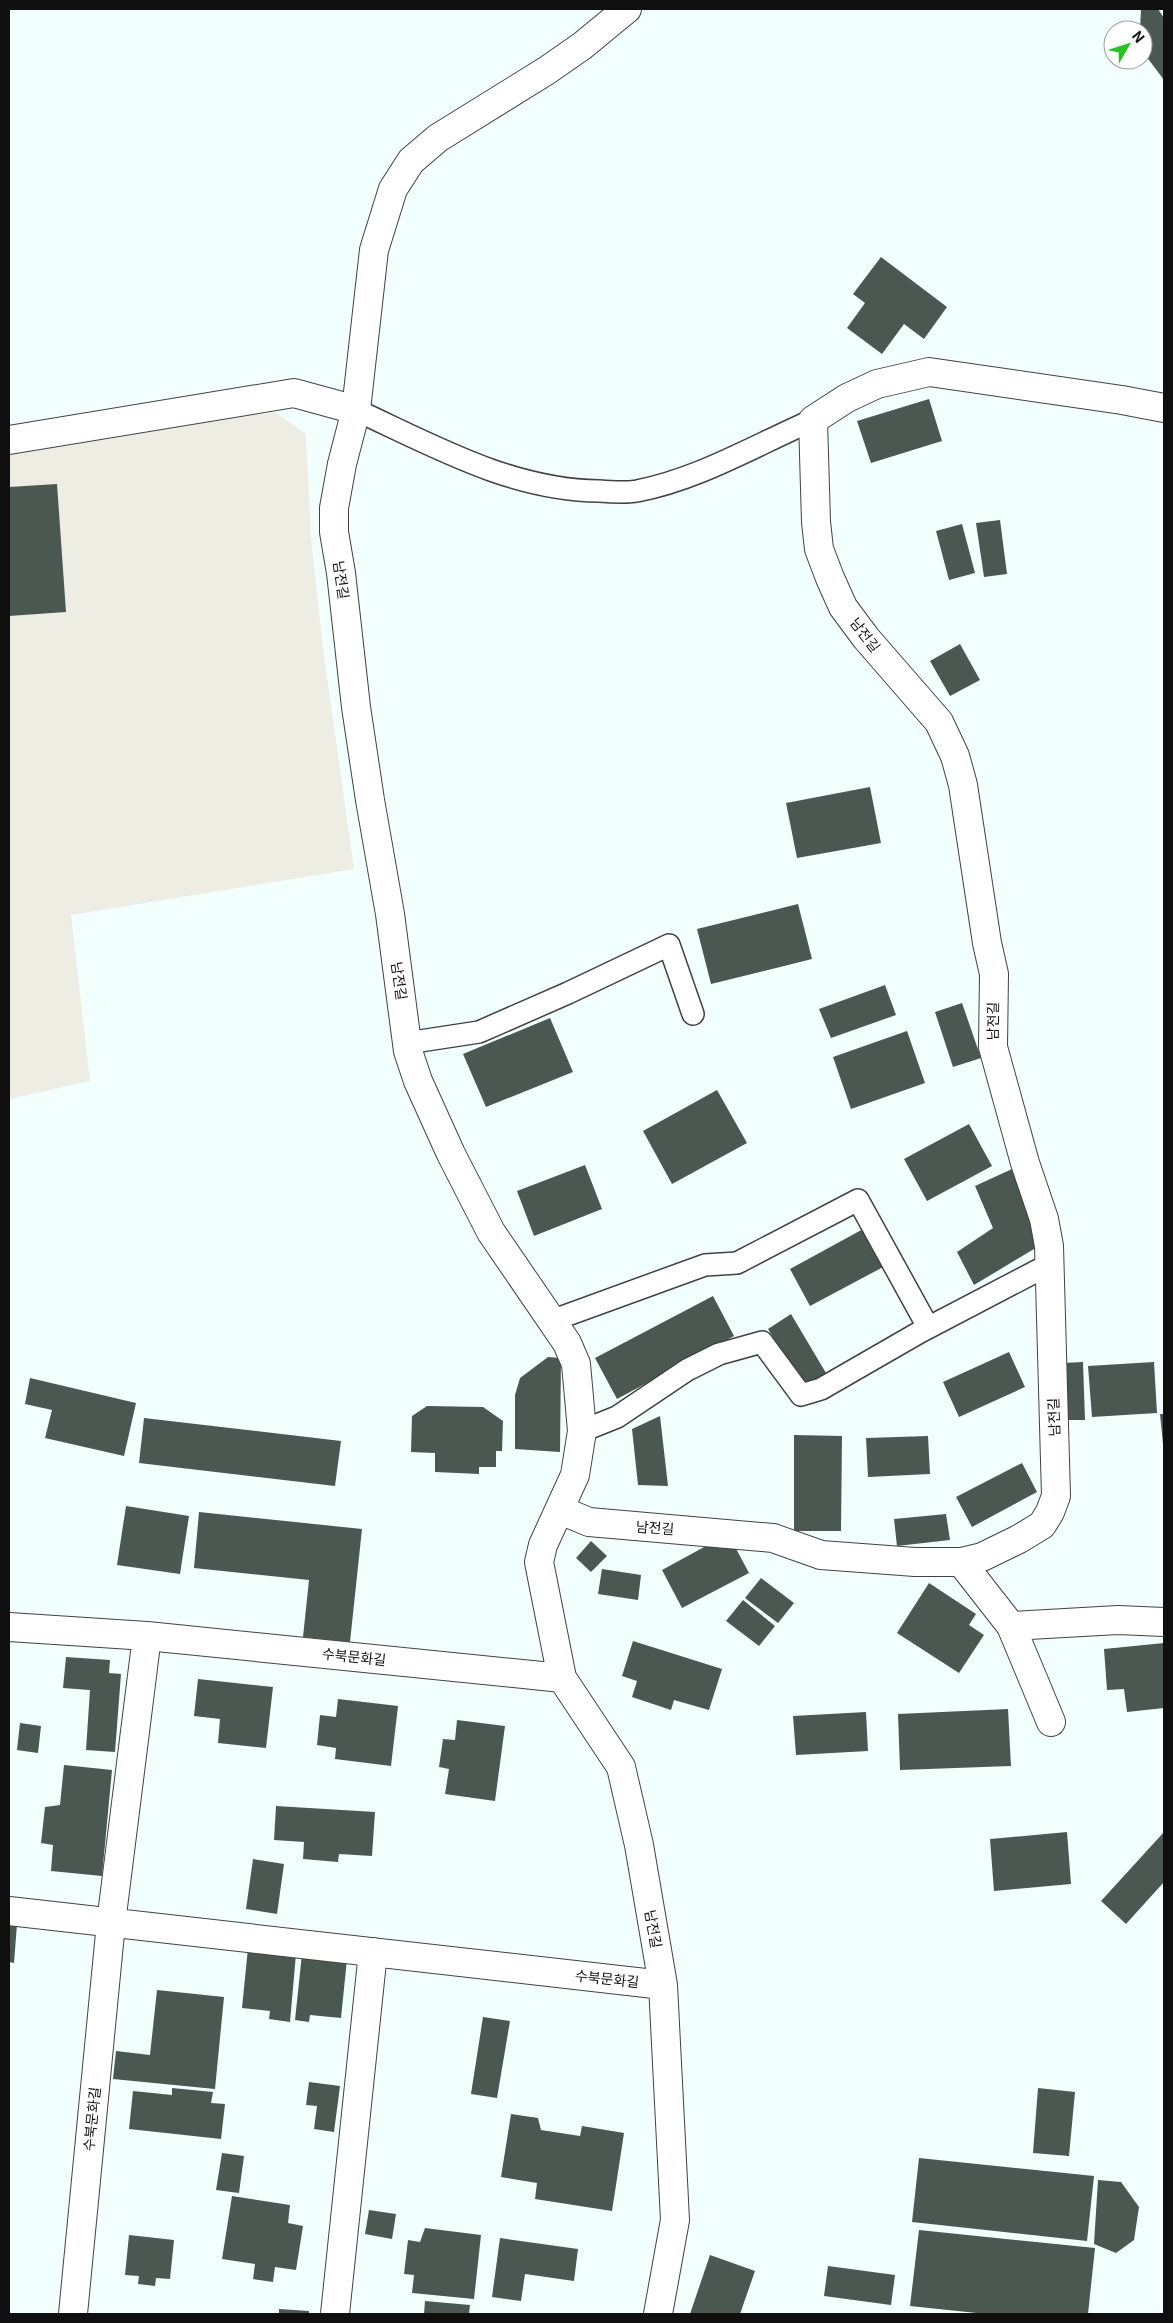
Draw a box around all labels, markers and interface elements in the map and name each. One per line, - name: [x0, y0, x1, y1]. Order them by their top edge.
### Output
- north arrow: [1103, 20, 1153, 70]
- text: N: [1128, 26, 1150, 47]
- street label: 남전길: [329, 559, 355, 600]
- street label: 남전길: [846, 613, 886, 656]
- street label: 남전길: [387, 960, 413, 1001]
- street label: 남전길: [982, 1001, 1002, 1040]
- street label: 남전길: [1042, 1397, 1064, 1437]
- street label: 남전길: [635, 1516, 675, 1538]
- street label: 수북문화길: [321, 1643, 387, 1669]
- street label: 남전길: [641, 1908, 667, 1950]
- street label: 수북문화길: [574, 1965, 640, 1991]
- street label: 수북문화길: [78, 2086, 104, 2152]

